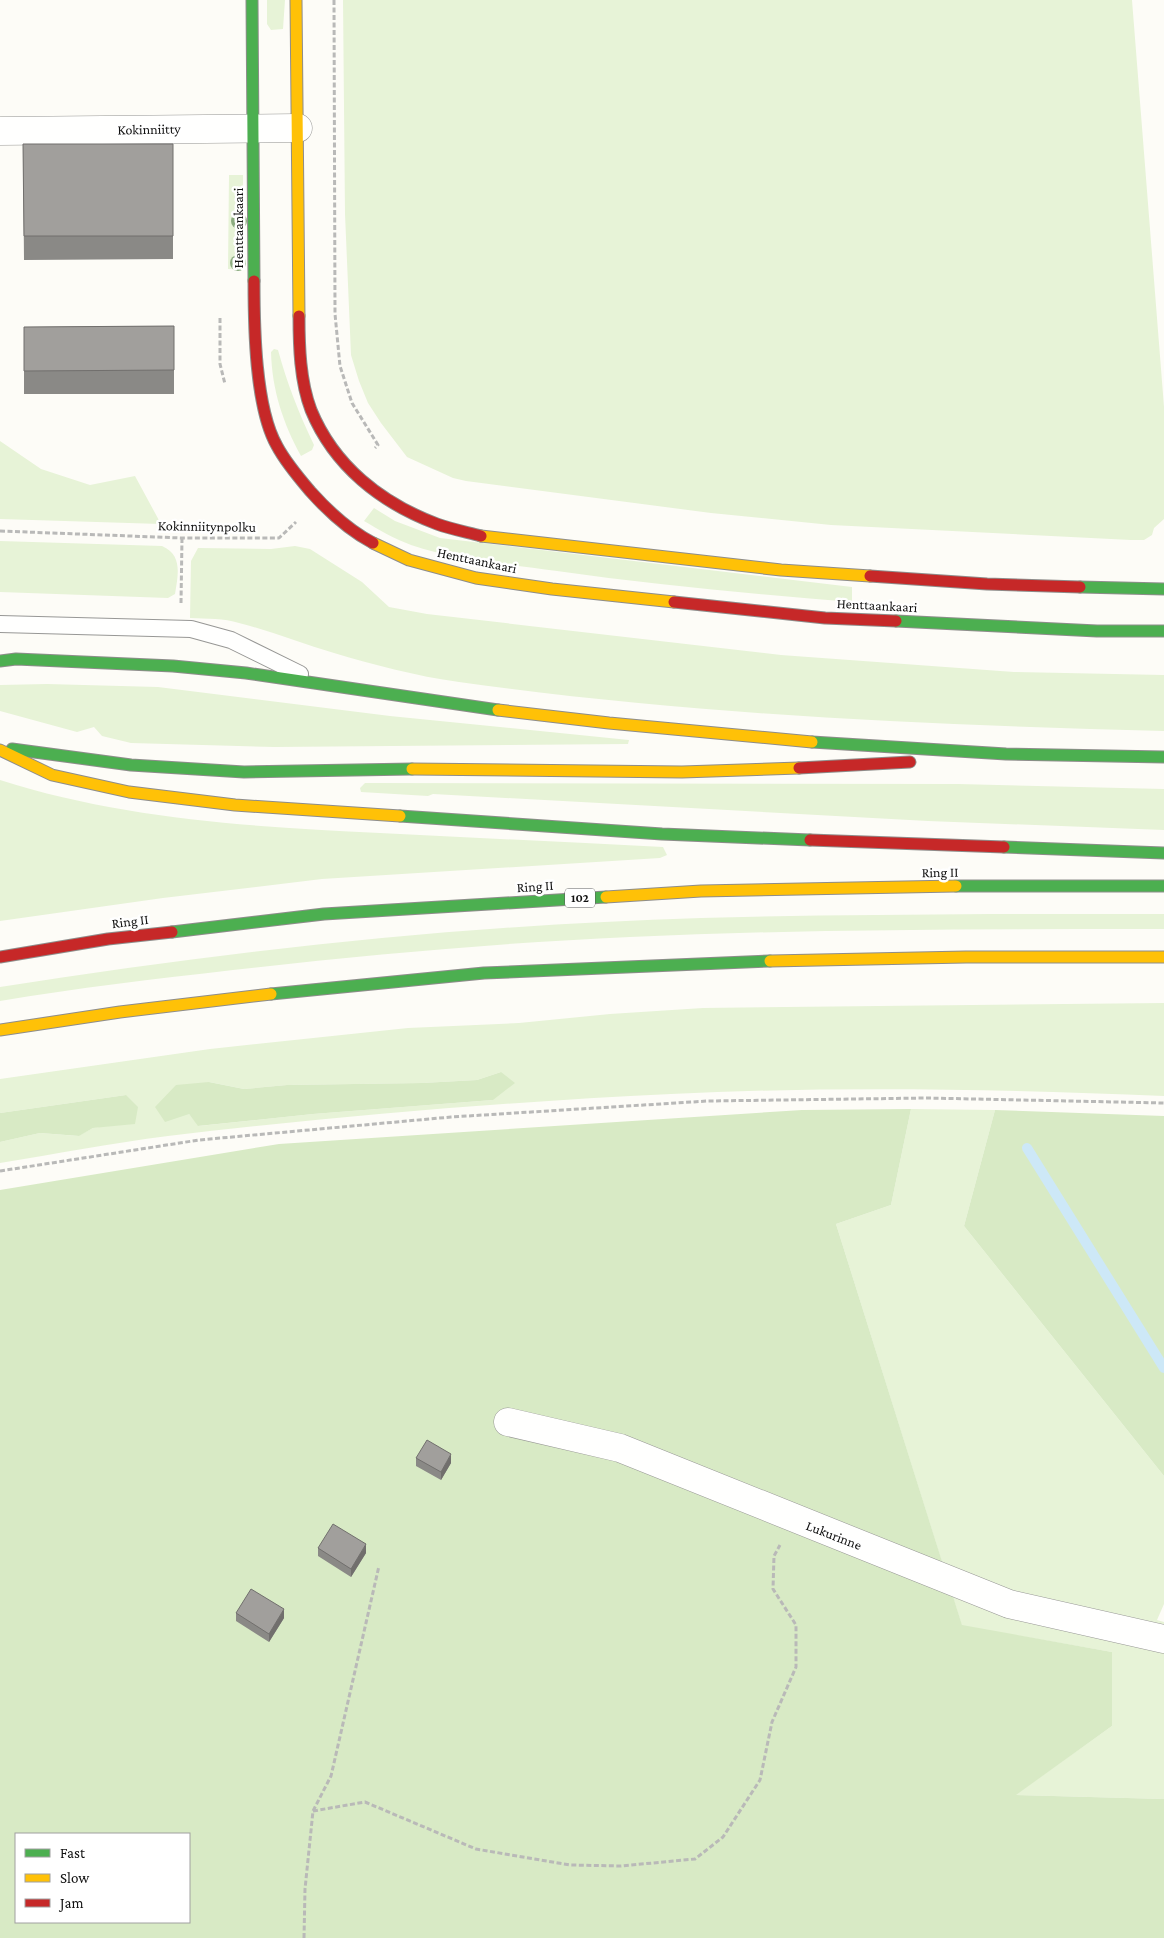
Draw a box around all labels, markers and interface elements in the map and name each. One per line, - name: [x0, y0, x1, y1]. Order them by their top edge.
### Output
- street label: Kokinniitty: [117, 120, 181, 138]
- street label: Henttaankaari: [230, 187, 246, 268]
- street label: Kokinniitynpolku: [158, 517, 257, 535]
- street label: Henttaankaari: [436, 544, 518, 576]
- street label: Henttaankaari: [836, 595, 918, 615]
- street label: Ring II: [921, 864, 959, 880]
- street label: Ring II: [516, 877, 554, 895]
- road number: 102: [565, 888, 595, 908]
- street label: Ring II: [111, 911, 149, 931]
- street label: Lukurinne: [804, 1517, 864, 1553]
- legend: [15, 1833, 190, 1923]
- text: Fast: [60, 1845, 86, 1861]
- text: Slow: [60, 1870, 90, 1886]
- text: Jam: [58, 1895, 83, 1912]

